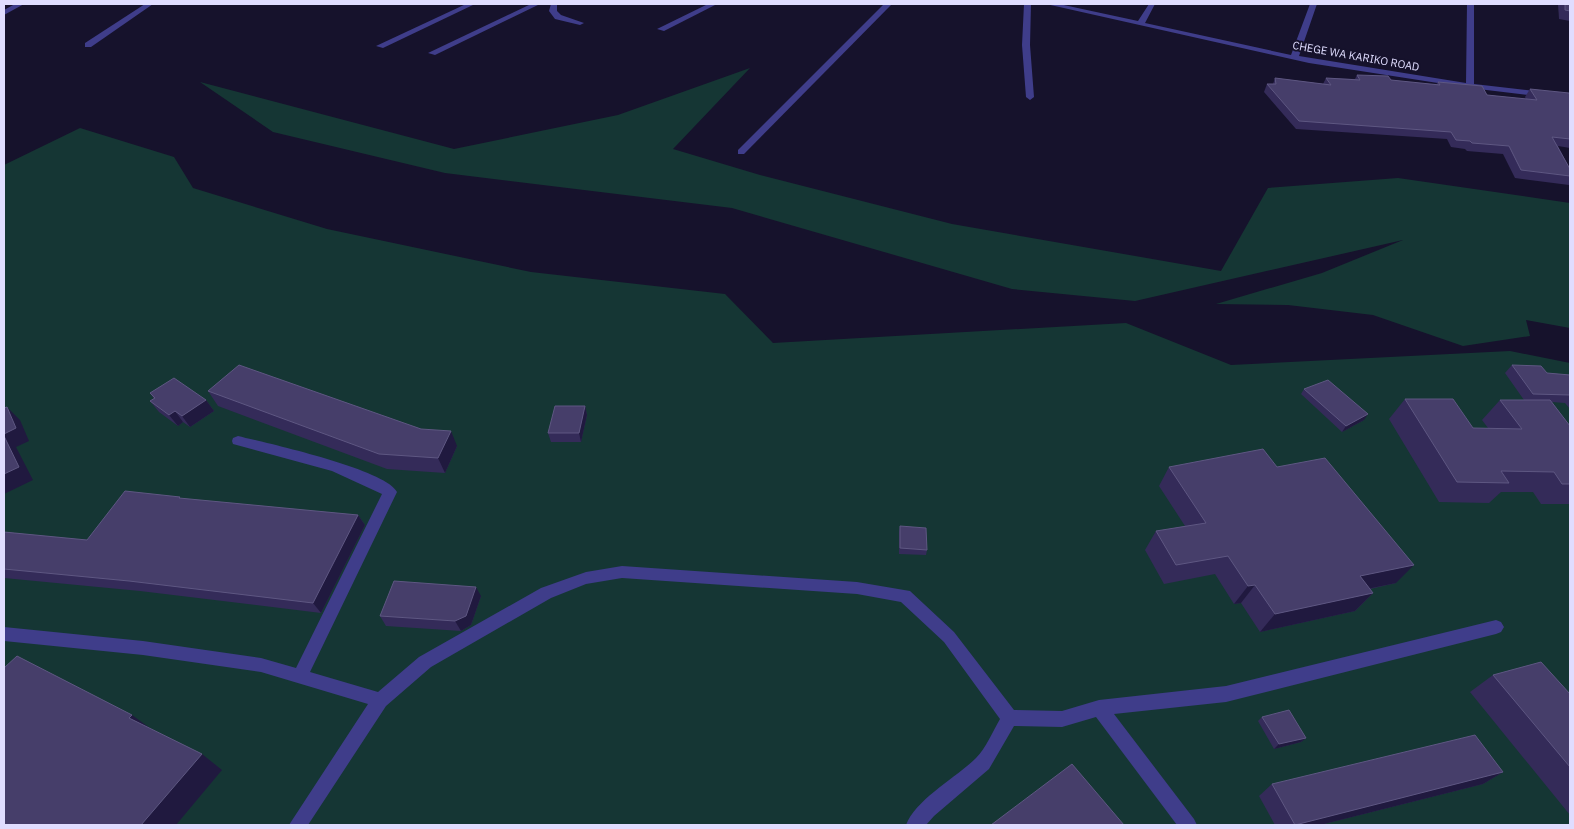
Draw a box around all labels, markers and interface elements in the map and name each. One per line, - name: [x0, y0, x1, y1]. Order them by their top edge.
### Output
- street label: CHEGE WA KARIKO ROAD: [1291, 38, 1421, 74]

